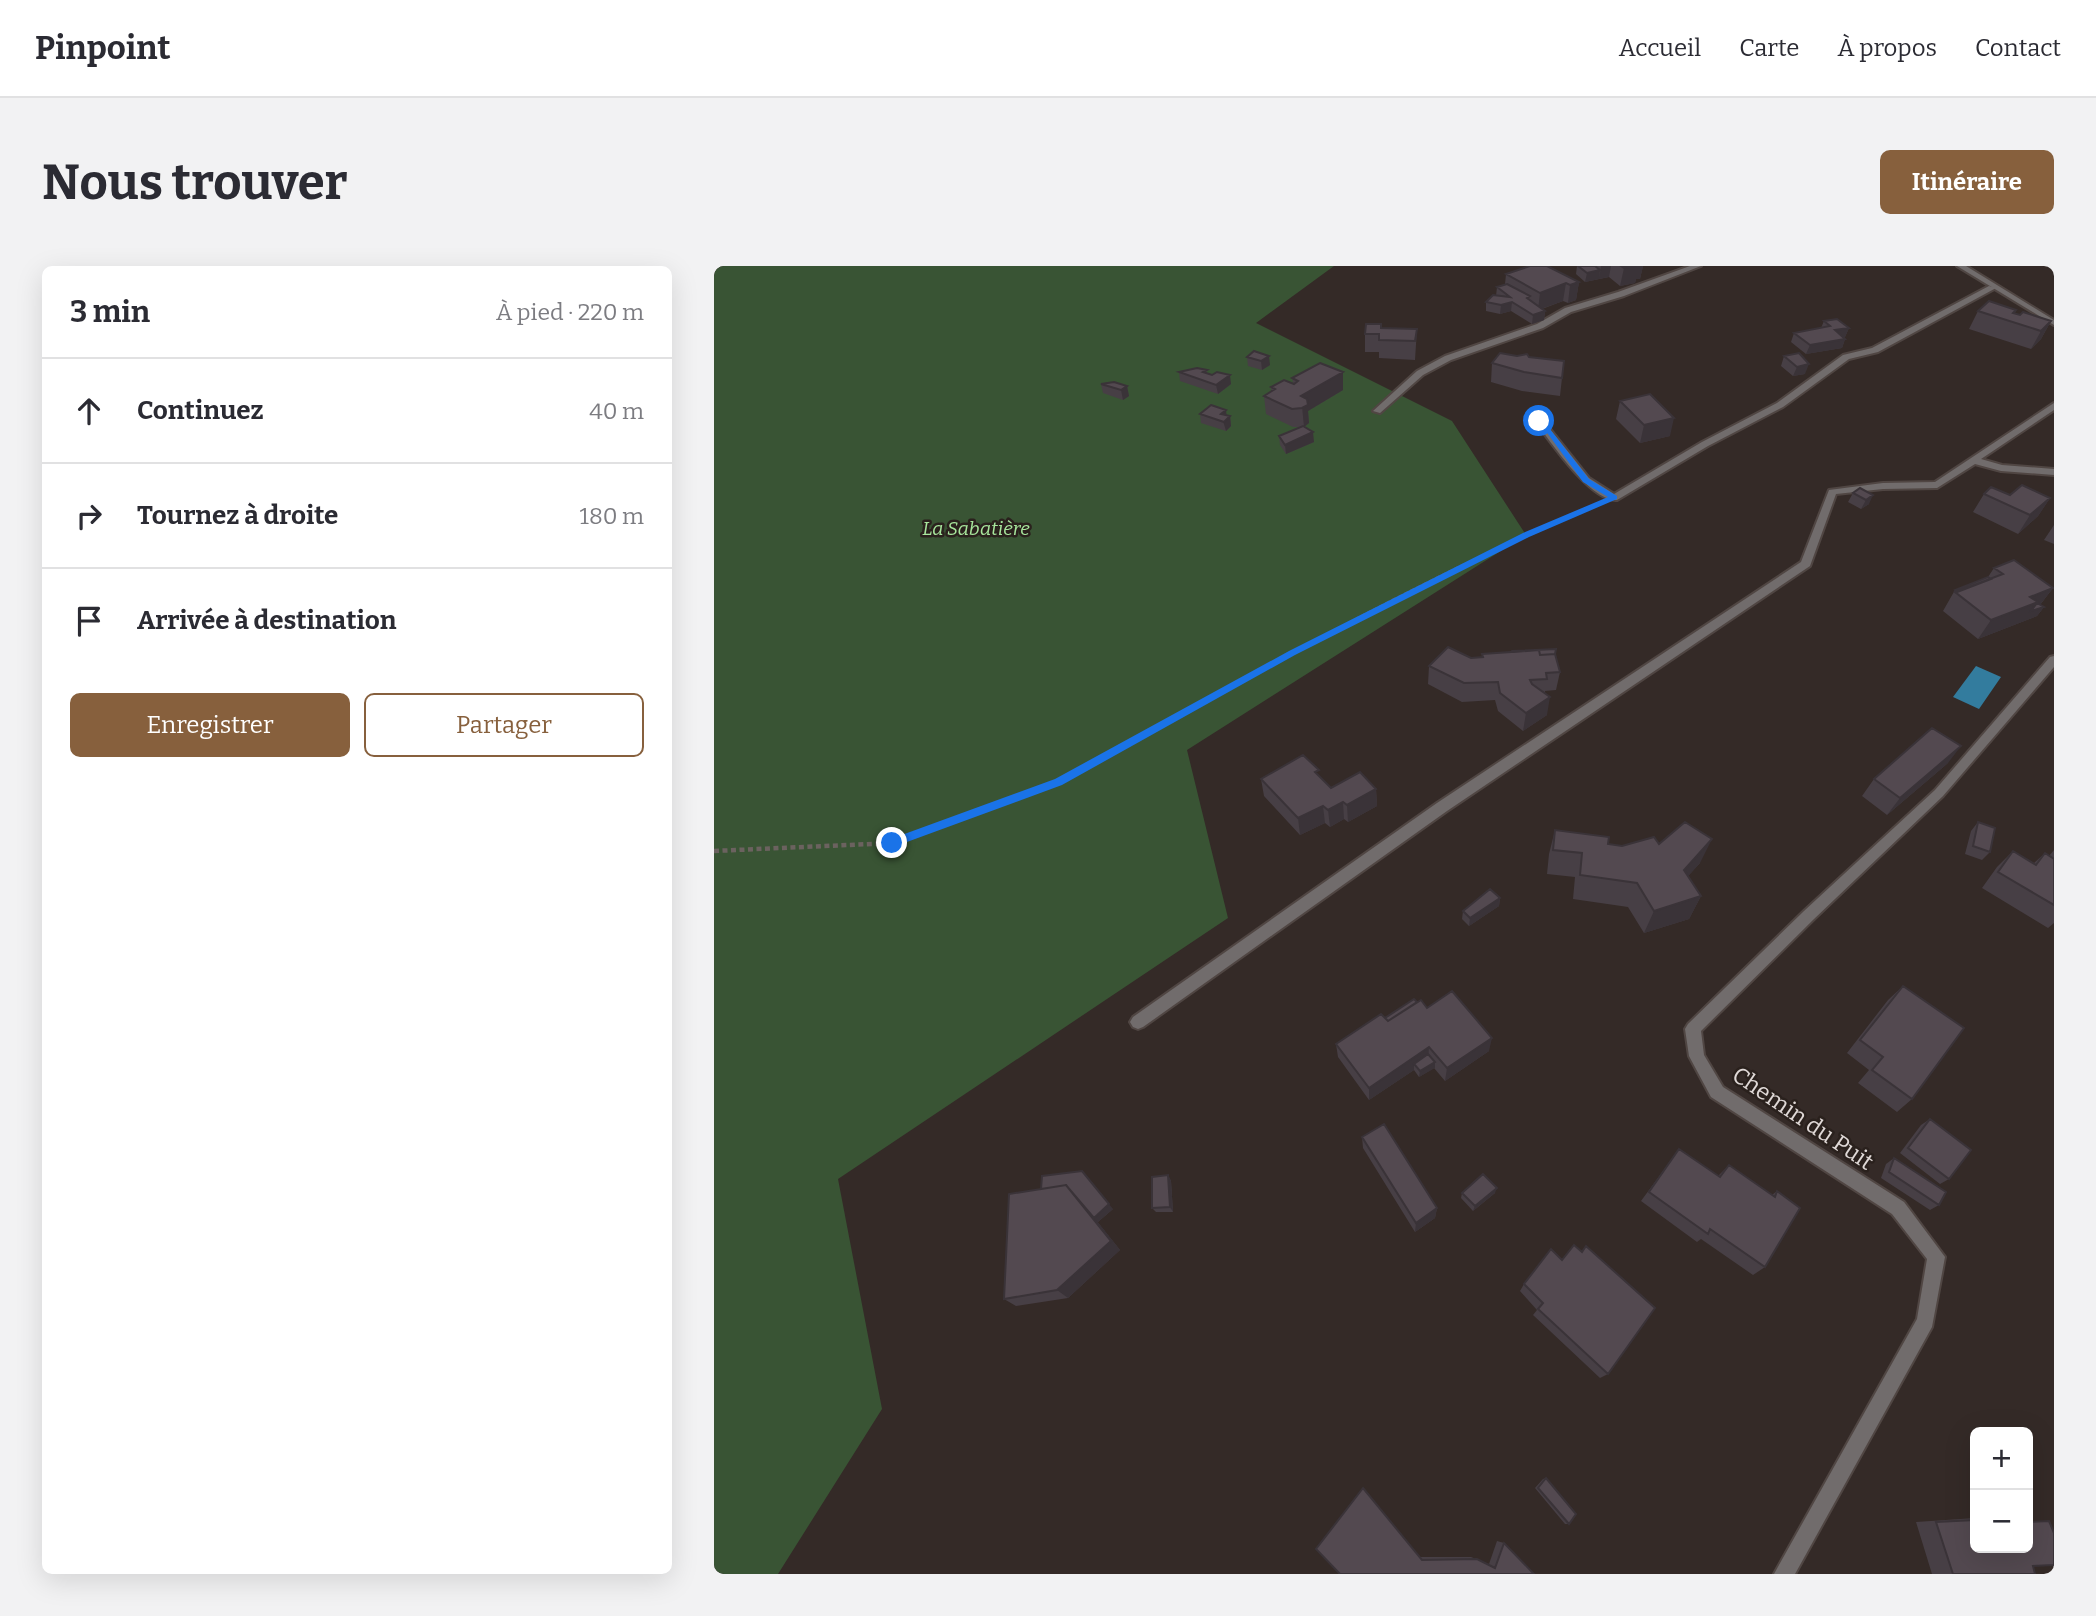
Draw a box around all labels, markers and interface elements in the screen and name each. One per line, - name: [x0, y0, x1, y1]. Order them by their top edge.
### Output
- text: Pinpoint: [35, 28, 171, 68]
- text: Accueil: [1619, 34, 1701, 62]
- text: Carte: [1739, 34, 1799, 62]
- text: À propos: [1837, 34, 1937, 62]
- text: Contact: [1975, 34, 2061, 62]
- button: Itinéraire: [1880, 150, 2054, 214]
- text: Nous trouver: [42, 153, 348, 212]
- text: 3 min: [70, 294, 150, 330]
- text: À pied · 220 m: [496, 298, 644, 326]
- icon: ahead: [70, 392, 108, 430]
- text: Continuez: [137, 395, 264, 426]
- text: 40 m: [589, 397, 644, 425]
- route start: [1523, 405, 1554, 436]
- icon: right: [70, 497, 108, 535]
- text: Tournez à droite: [137, 500, 338, 531]
- text: 180 m: [580, 502, 644, 530]
- park label: La Sabatière: [922, 517, 1030, 540]
- icon: arrive: [70, 602, 108, 640]
- text: Arrivée à destination: [137, 605, 396, 636]
- button: Enregistrer: [70, 693, 350, 757]
- button: Partager: [364, 693, 644, 757]
- route end: [876, 827, 907, 858]
- street label: Chemin du Puit: [1727, 1060, 1879, 1176]
- map controls: [1970, 1427, 2033, 1553]
- button: +: [1970, 1427, 2033, 1490]
- button: −: [1970, 1490, 2033, 1553]

